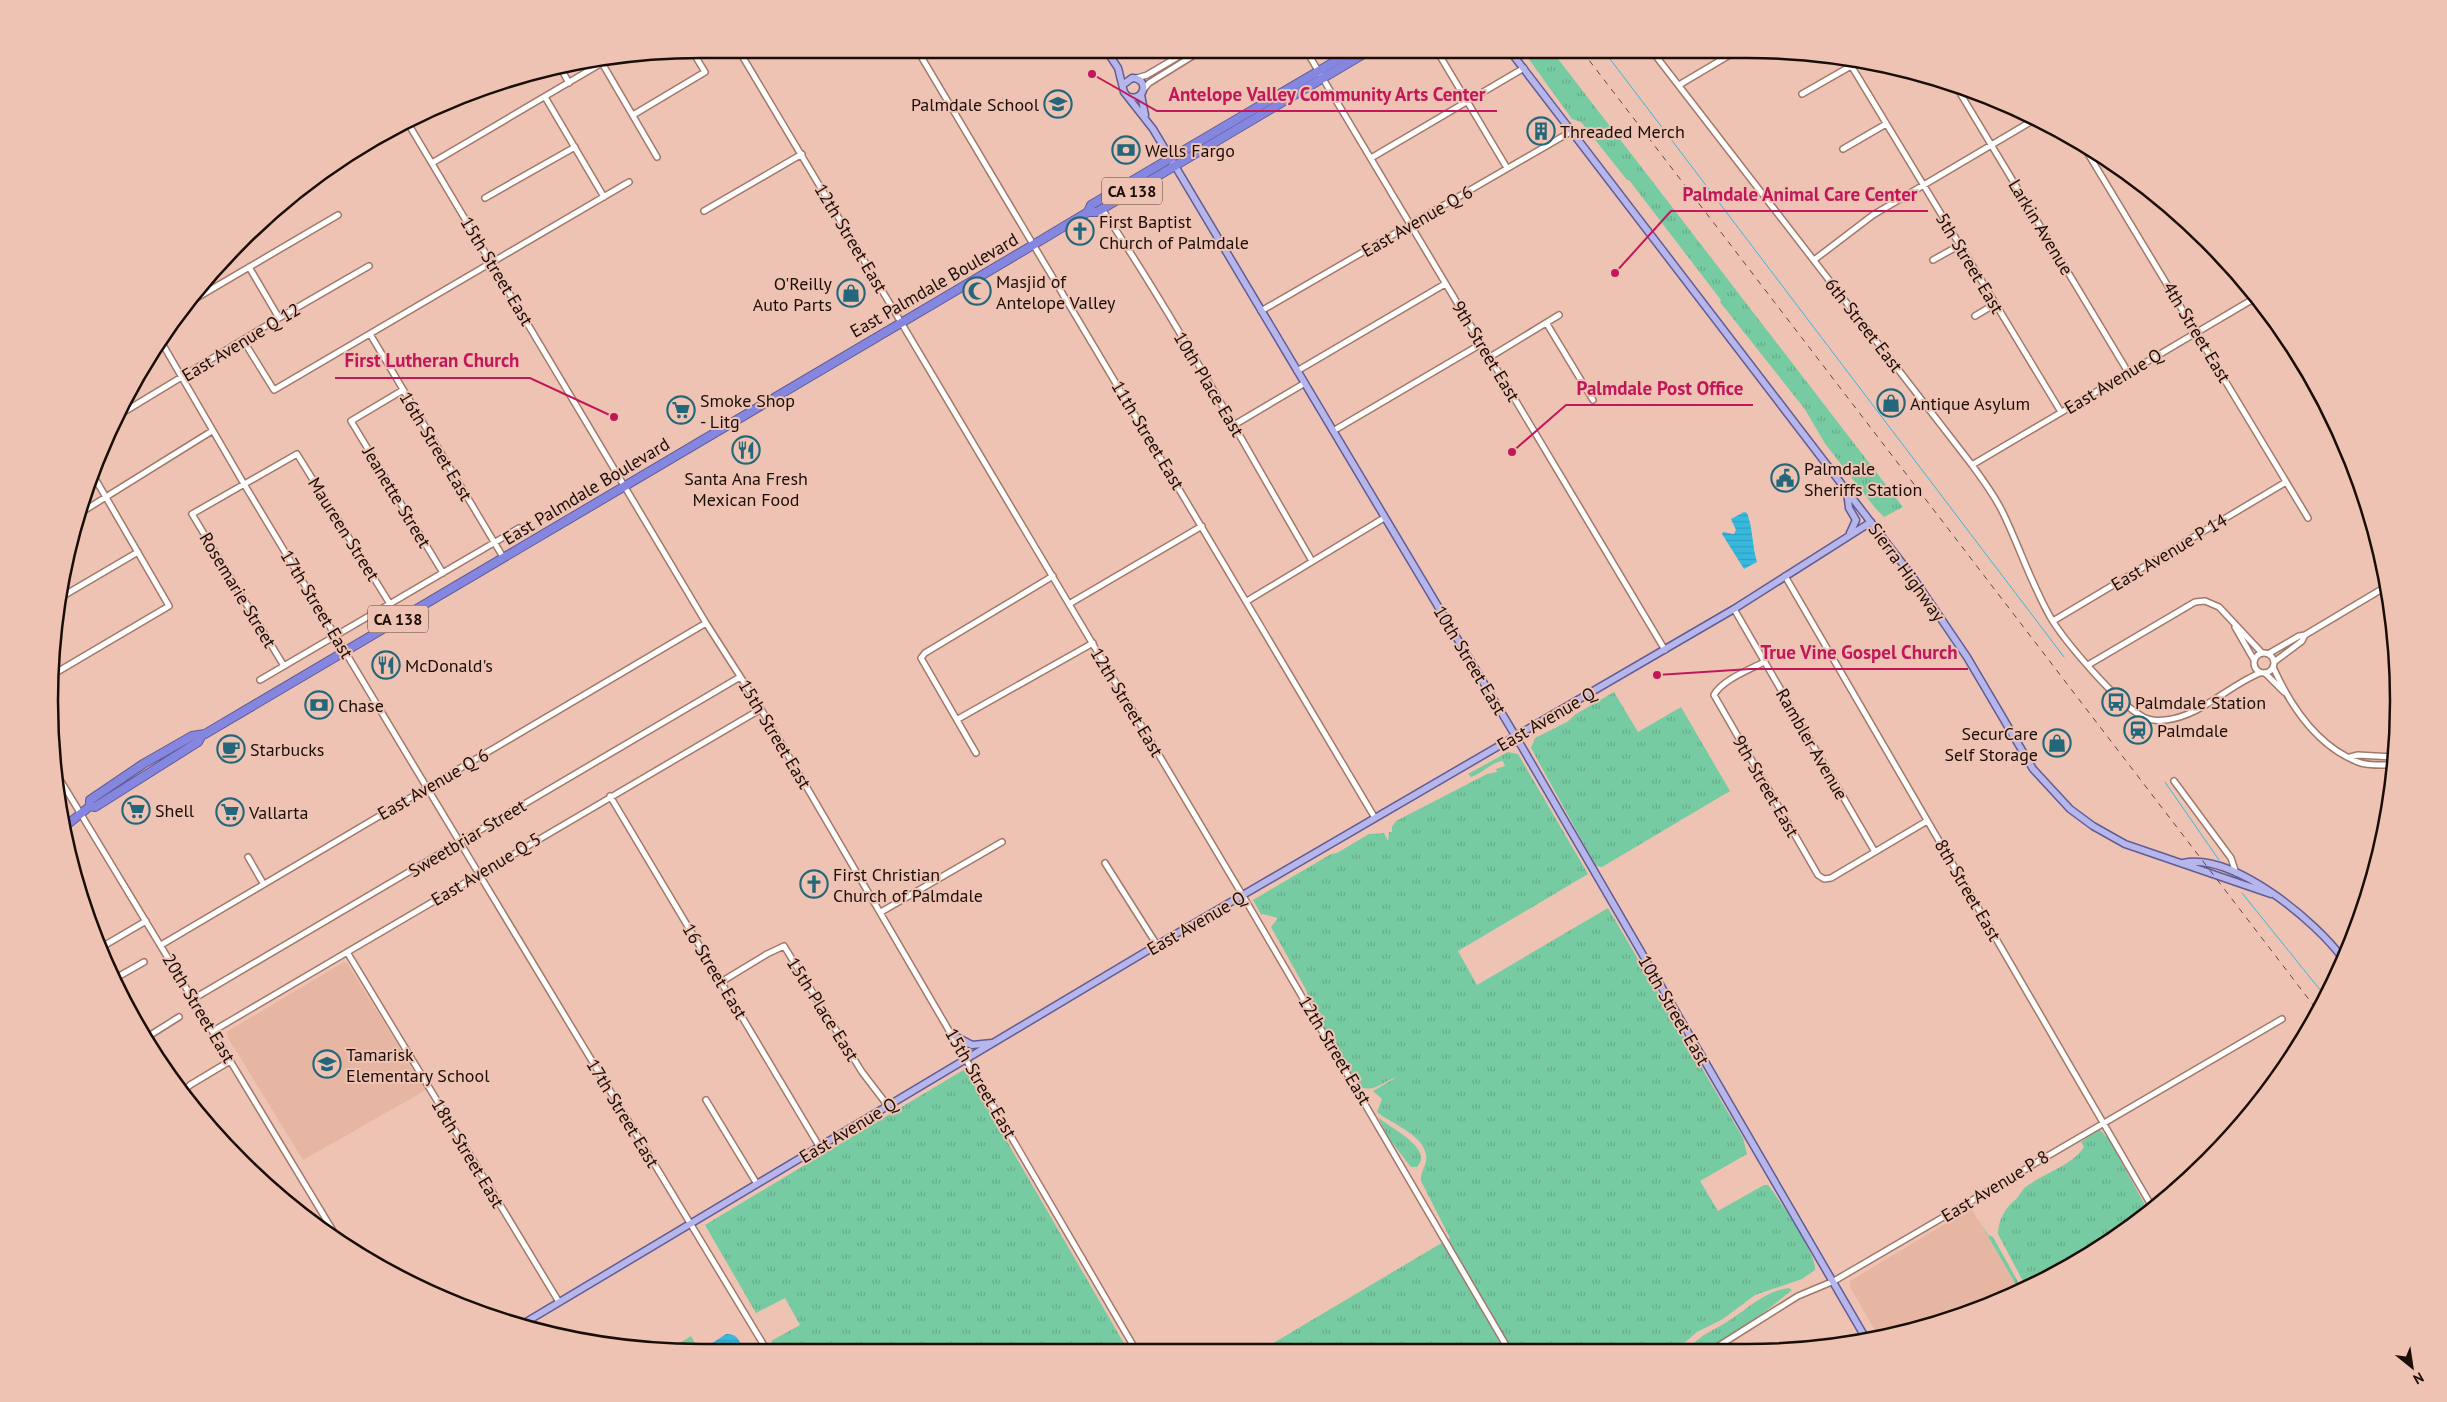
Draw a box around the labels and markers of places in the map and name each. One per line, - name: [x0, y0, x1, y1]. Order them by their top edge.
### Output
- callout: Antelope Valley Community Arts Center: [1157, 77, 1497, 111]
- school or university icon: Palmdale School: [1043, 89, 1073, 119]
- place label: Palmdale School: [911, 93, 1040, 116]
- building icon: Threaded Merch: [1526, 116, 1556, 146]
- place label: Threaded Merch: [1560, 120, 1685, 143]
- bank icon: Wells Fargo: [1111, 135, 1141, 165]
- place label: Wells Fargo: [1145, 139, 1235, 162]
- callout: Palmdale Animal Care Center: [1671, 177, 1928, 211]
- place label: First Baptist Church of Palmdale: [1099, 210, 1249, 254]
- church icon: First Baptist Church of Palmdale: [1065, 216, 1095, 246]
- place label: Masjid of Antelope Valley: [996, 270, 1116, 314]
- place label: O'Reilly Auto Parts: [753, 272, 833, 316]
- mosque icon: Masjid of Antelope Valley: [962, 276, 992, 306]
- shop icon: O'Reilly Auto Parts: [836, 278, 866, 308]
- callout: First Lutheran Church: [335, 344, 530, 378]
- callout: Palmdale Post Office: [1566, 371, 1753, 405]
- shop icon: Antique Asylum: [1876, 388, 1906, 418]
- place label: Smoke Shop - Litg: [700, 389, 795, 433]
- place label: Antique Asylum: [1910, 392, 2030, 415]
- supermarket icon: Smoke Shop - Litg: [666, 395, 696, 425]
- restaurant icon: Santa Ana Fresh Mexican Food: [731, 435, 761, 465]
- place label: Palmdale Sheriffs Station: [1804, 457, 1922, 501]
- public building icon: Palmdale Sheriffs Station: [1770, 463, 1800, 493]
- place label: Santa Ana Fresh Mexican Food: [684, 467, 808, 511]
- callout: True Vine Gospel Church: [1750, 635, 1968, 669]
- restaurant icon: McDonald's: [371, 650, 401, 680]
- place label: McDonald's: [405, 654, 493, 677]
- bus stop icon: Palmdale Station: [2101, 687, 2131, 717]
- bank icon: Chase: [304, 690, 334, 720]
- place label: Palmdale Station: [2135, 691, 2266, 714]
- place label: Chase: [338, 694, 384, 717]
- station icon: Palmdale: [2123, 715, 2153, 745]
- place label: Palmdale: [2157, 719, 2228, 742]
- place label: SecurCare Self Storage: [1945, 722, 2038, 766]
- shop icon: SecurCare Self Storage: [2042, 728, 2072, 758]
- cafe icon: Starbucks: [216, 734, 246, 764]
- place label: Starbucks: [250, 738, 324, 761]
- supermarket icon: Shell: [121, 795, 151, 825]
- supermarket icon: Vallarta: [215, 797, 245, 827]
- place label: Shell: [155, 799, 195, 822]
- place label: Vallarta: [248, 801, 308, 824]
- place label: First Christian Church of Palmdale: [833, 863, 983, 907]
- church icon: First Christian Church of Palmdale: [799, 869, 829, 899]
- place label: Tamarisk Elementary School: [346, 1043, 490, 1087]
- school or university icon: Tamarisk Elementary School: [312, 1049, 342, 1079]

